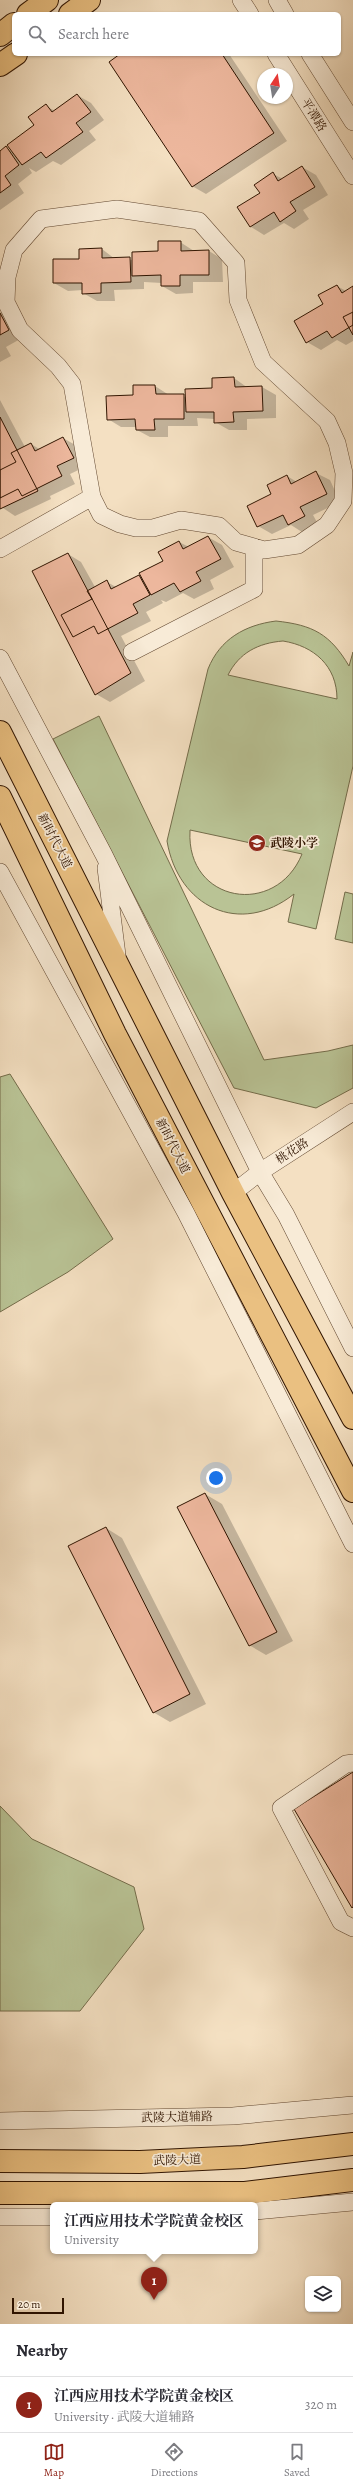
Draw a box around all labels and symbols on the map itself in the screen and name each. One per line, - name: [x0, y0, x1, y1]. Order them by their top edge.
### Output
- north arrow: [257, 68, 293, 104]
- street label: 平潭路: [298, 95, 330, 135]
- street label: 新时代大道: [34, 811, 76, 871]
- school or university icon: 武陵小学: [247, 833, 267, 853]
- place label: 武陵小学: [270, 835, 318, 851]
- street label: 新时代大道: [152, 1116, 194, 1176]
- street label: 桃花路: [273, 1134, 311, 1168]
- your location: [206, 1468, 226, 1488]
- street label: 武陵大道辅路: [141, 2108, 213, 2126]
- street label: 武陵大道: [153, 2151, 201, 2169]
- pin: 1: [141, 2267, 167, 2300]
- scale bar: [12, 2296, 64, 2315]

